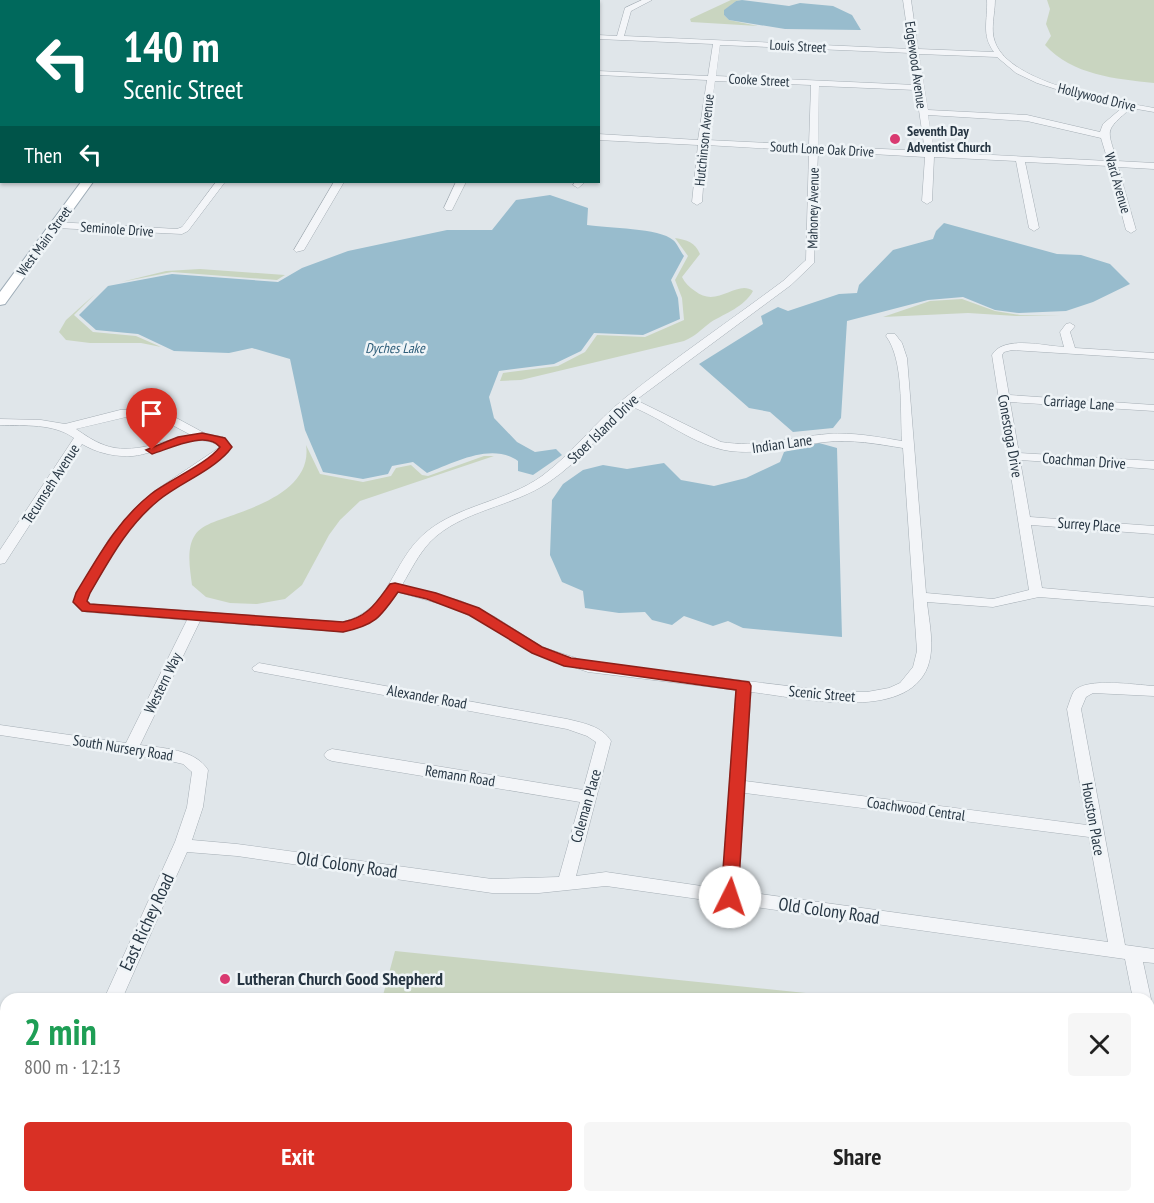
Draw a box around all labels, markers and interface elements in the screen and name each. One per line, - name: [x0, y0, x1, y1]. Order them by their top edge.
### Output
- text: 140 m: [123, 19, 220, 74]
- street label: Edgewood Avenue: [901, 20, 931, 110]
- icon: left: [24, 24, 102, 102]
- street label: Louis Street: [769, 36, 827, 56]
- street label: Cooke Street: [728, 69, 790, 91]
- text: Scenic Street: [123, 72, 243, 106]
- street label: Hollywood Drive: [1056, 79, 1138, 115]
- street label: Hutchinson Avenue: [690, 93, 718, 187]
- place label: Seventh Day Adventist Church: [906, 122, 991, 156]
- marker: Seventh Day Adventist Church: [888, 132, 902, 146]
- street label: South Lone Oak Drive: [770, 137, 875, 161]
- icon: left: [74, 138, 107, 171]
- text: Then: [24, 141, 62, 169]
- street label: Ward Avenue: [1101, 151, 1135, 216]
- street label: Mahoney Avenue: [803, 167, 823, 249]
- street label: West Main Street: [13, 202, 75, 279]
- street label: Seminole Drive: [80, 217, 155, 241]
- water label: Dyches Lake: [365, 339, 426, 357]
- pin: [126, 388, 177, 450]
- street label: Stoer Island Drive: [563, 390, 642, 467]
- street label: Carriage Lane: [1043, 391, 1115, 414]
- street label: Conestoga Drive: [994, 393, 1027, 479]
- icon: arrive: [135, 397, 168, 430]
- street label: Indian Lane: [751, 430, 813, 457]
- street label: Tecumseh Avenue: [18, 440, 83, 527]
- street label: Coachman Drive: [1042, 448, 1126, 473]
- street label: Surrey Place: [1057, 513, 1121, 536]
- street label: Western Way: [140, 649, 186, 717]
- street label: Alexander Road: [386, 680, 469, 713]
- street label: Scenic Street: [788, 681, 856, 706]
- street label: South Nursery Road: [72, 730, 175, 765]
- street label: Remann Road: [424, 761, 496, 790]
- street label: Coleman Place: [566, 767, 605, 845]
- street label: Houston Place: [1078, 781, 1109, 857]
- street label: Coachwood Central: [866, 792, 967, 825]
- street label: Old Colony Road: [295, 846, 399, 883]
- position arrow: [698, 865, 762, 929]
- street label: East Richey Road: [114, 870, 179, 974]
- street label: Old Colony Road: [777, 892, 881, 929]
- place label: Lutheran Church Good Shepherd: [237, 967, 443, 990]
- marker: Lutheran Church Good Shepherd: [218, 972, 232, 986]
- text: 2 min: [24, 1008, 97, 1055]
- button: close: [1068, 1013, 1131, 1076]
- text: 800 m · 12:13: [24, 1054, 121, 1080]
- button: Exit: [24, 1122, 572, 1191]
- button: Share: [584, 1122, 1131, 1191]

